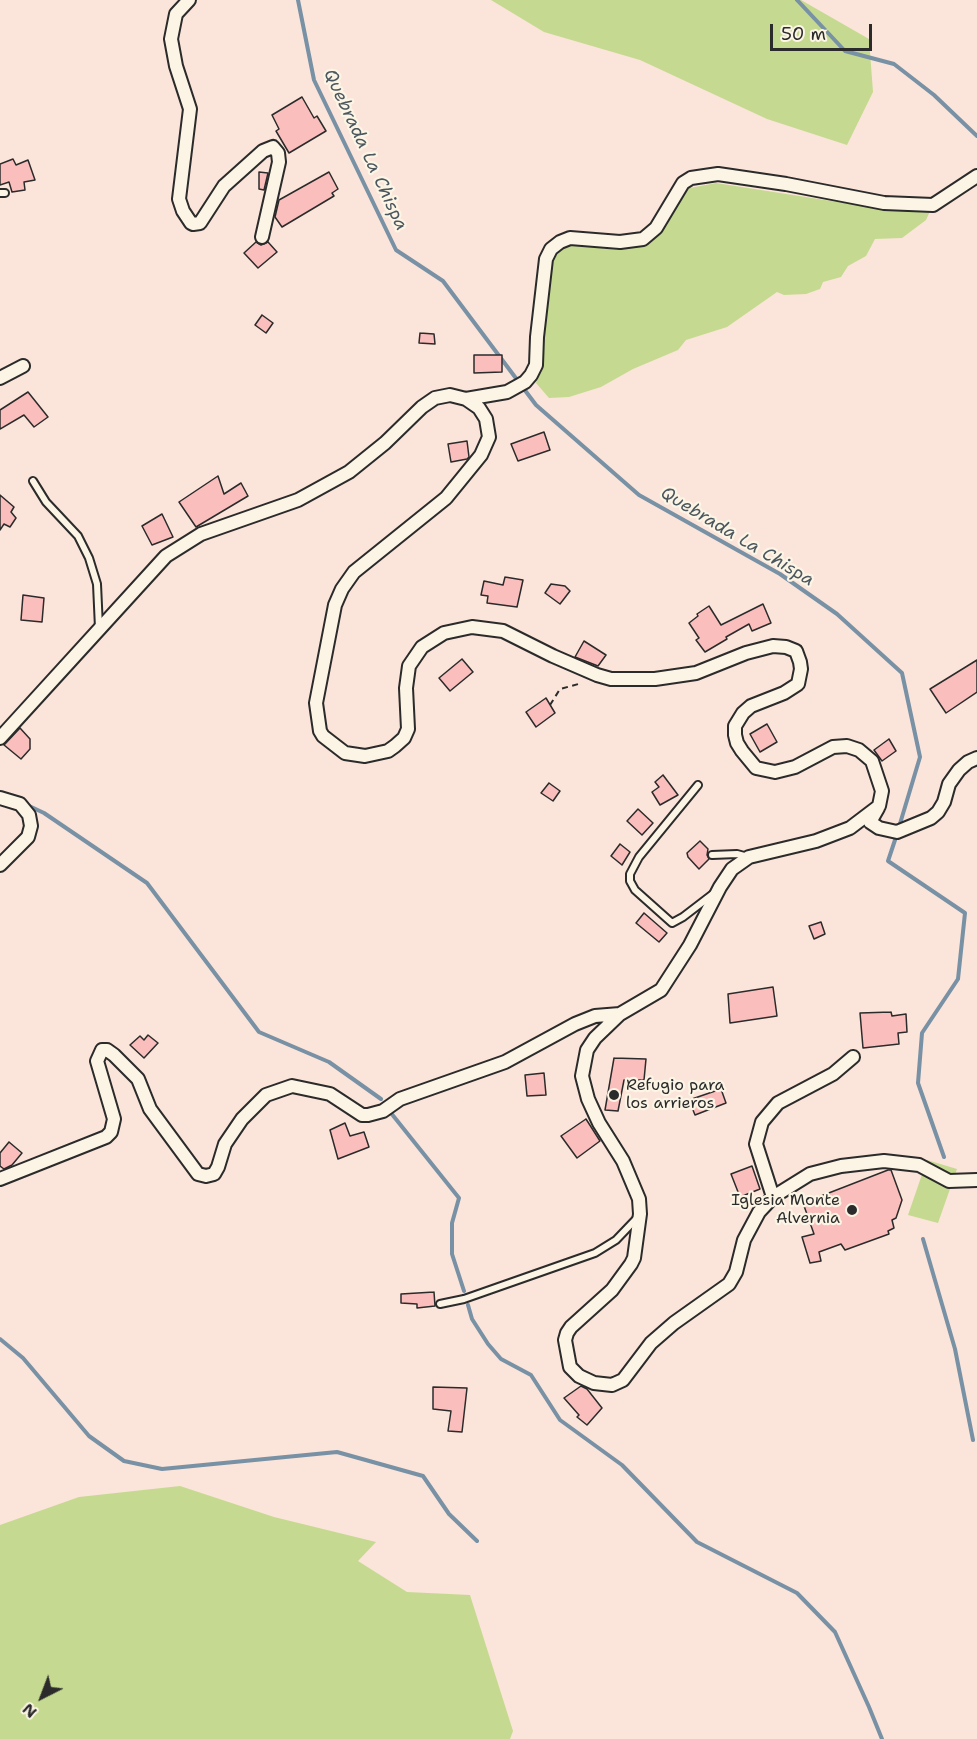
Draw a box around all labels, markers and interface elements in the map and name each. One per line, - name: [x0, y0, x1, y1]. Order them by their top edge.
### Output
- scale bar: [773, 12, 875, 50]
- text: 50 m: [781, 22, 826, 46]
- water label: Quebrada La Chispa: [318, 66, 412, 234]
- water label: Quebrada La Chispa: [656, 483, 818, 591]
- place label: Refugio para los arrieros: [626, 1076, 725, 1114]
- marker: Refugio para los arrieros: [607, 1088, 621, 1102]
- place label: Iglesia Monte Alvernia: [731, 1191, 840, 1229]
- marker: Iglesia Monte Alvernia: [845, 1203, 859, 1217]
- north arrow: [12, 1667, 72, 1727]
- text: N: [18, 1699, 41, 1723]

